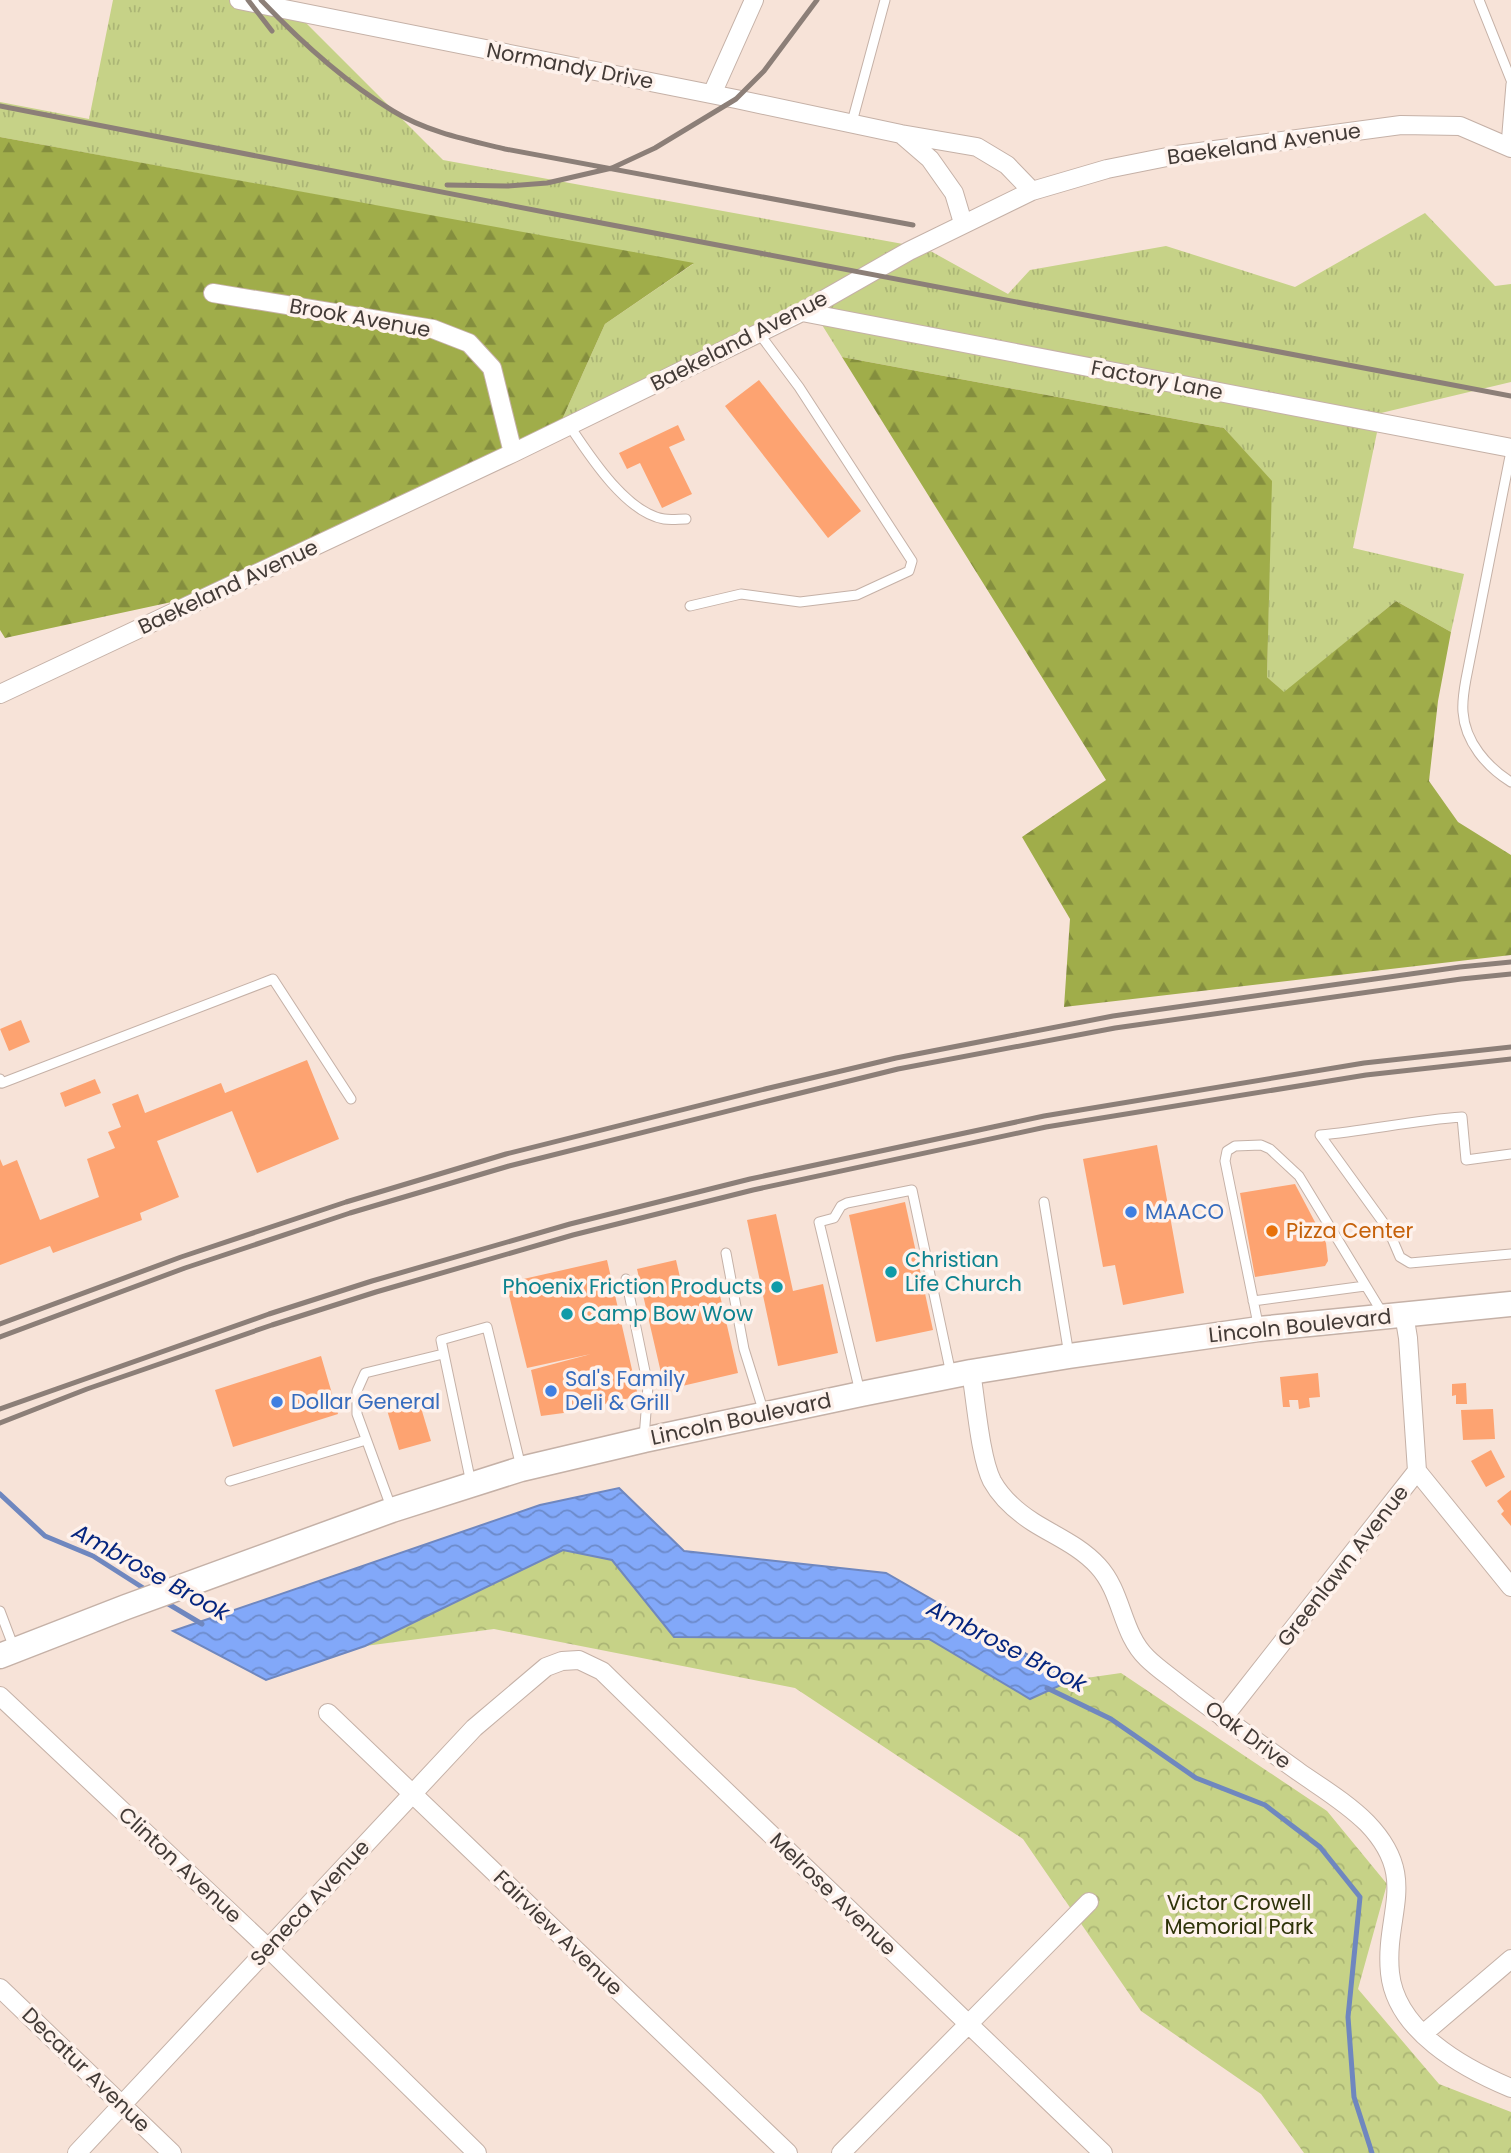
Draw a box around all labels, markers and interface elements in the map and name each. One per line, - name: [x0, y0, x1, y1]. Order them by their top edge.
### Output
- street label: Normandy Drive: [484, 35, 656, 96]
- street label: Baekeland Avenue: [1165, 116, 1363, 171]
- street label: Baekeland Avenue: [645, 283, 832, 398]
- street label: Brook Avenue: [287, 291, 433, 344]
- street label: Factory Lane: [1089, 353, 1225, 406]
- street label: Baekeland Avenue: [133, 532, 322, 641]
- place label: MAACO: [1145, 1197, 1224, 1226]
- marker: MAACO: [1123, 1204, 1139, 1220]
- place label: Pizza Center: [1286, 1216, 1414, 1245]
- marker: Pizza Center: [1264, 1223, 1280, 1239]
- place label: Christian Life Church: [905, 1245, 1022, 1298]
- marker: Christian Life Church: [883, 1264, 899, 1280]
- place label: Phoenix Friction Products: [503, 1272, 763, 1301]
- marker: Phoenix Friction Products: [769, 1279, 785, 1295]
- place label: Camp Bow Wow: [581, 1299, 753, 1328]
- street label: Lincoln Boulevard: [1207, 1301, 1393, 1350]
- marker: Camp Bow Wow: [559, 1306, 575, 1322]
- place label: Sal's Family Deli & Grill: [565, 1364, 685, 1417]
- marker: Sal's Family Deli & Grill: [543, 1383, 559, 1399]
- street label: Lincoln Boulevard: [648, 1385, 834, 1452]
- place label: Dollar General: [291, 1387, 440, 1416]
- marker: Dollar General: [269, 1394, 285, 1410]
- street label: Greenlawn Avenue: [1270, 1479, 1415, 1653]
- water label: Ambrose Brook: [66, 1515, 236, 1629]
- water label: Ambrose Brook: [921, 1592, 1093, 1701]
- street label: Oak Drive: [1199, 1694, 1297, 1776]
- street label: Clinton Avenue: [112, 1800, 248, 1929]
- street label: Melrose Avenue: [764, 1826, 903, 1962]
- street label: Seneca Avenue: [243, 1833, 376, 1972]
- street label: Fairview Avenue: [487, 1863, 629, 2002]
- park label: Victor Crowell Memorial Park: [1164, 1888, 1314, 1941]
- street label: Decatur Avenue: [16, 2001, 157, 2138]

